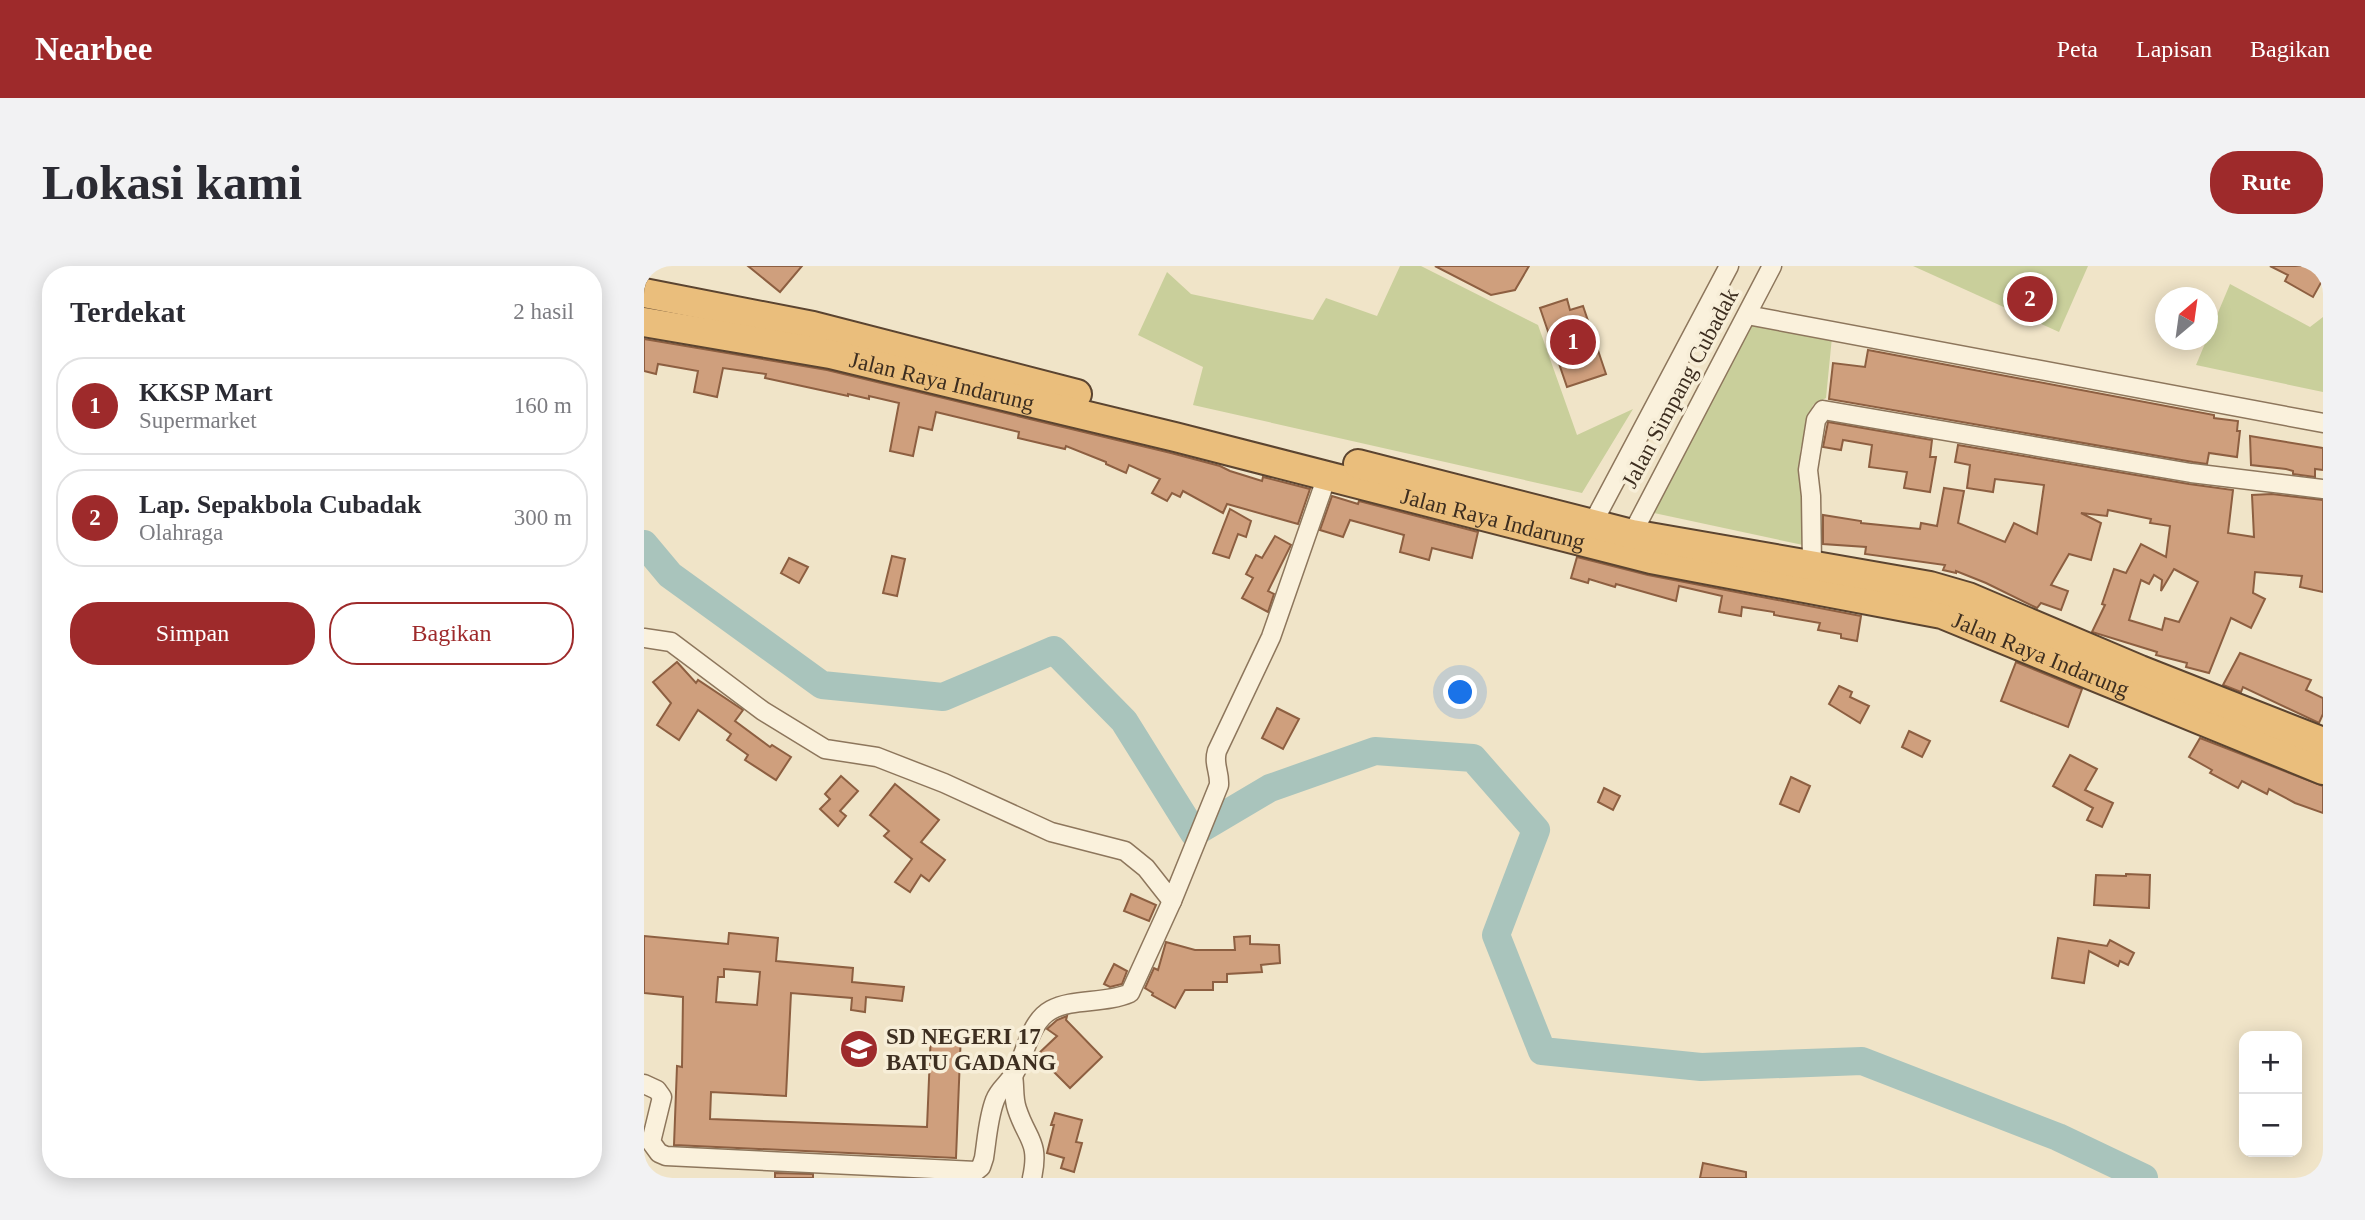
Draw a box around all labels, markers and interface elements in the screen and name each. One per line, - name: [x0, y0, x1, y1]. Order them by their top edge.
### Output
- text: Nearbee: [35, 31, 152, 67]
- text: Peta: [2057, 36, 2098, 62]
- text: Lapisan: [2136, 36, 2212, 62]
- text: Bagikan: [2250, 36, 2330, 62]
- button: Rute: [2210, 151, 2323, 214]
- text: Lokasi kami: [42, 155, 302, 210]
- pin: 2: [2007, 273, 2053, 325]
- street label: Jalan Simpang Cubadak: [1617, 284, 1743, 492]
- north arrow: [2155, 287, 2218, 350]
- text: Terdekat: [70, 295, 186, 328]
- text: 2 hasil: [513, 299, 574, 324]
- pin: 1: [1550, 316, 1596, 368]
- street label: Jalan Raya Indarung: [847, 347, 1037, 415]
- text: KKSP Mart: [139, 378, 273, 407]
- text: 1: [89, 393, 101, 418]
- text: 160 m: [514, 393, 572, 418]
- text: Supermarket: [139, 408, 257, 433]
- street label: Jalan Raya Indarung: [1398, 483, 1588, 554]
- text: Lap. Sepakbola Cubadak: [139, 490, 422, 519]
- text: 2: [89, 505, 101, 530]
- text: 300 m: [514, 505, 572, 530]
- text: Olahraga: [139, 520, 223, 545]
- button: Simpan: [70, 602, 315, 665]
- button: Bagikan: [329, 602, 574, 665]
- street label: Jalan Raya Indarung: [1949, 607, 2134, 702]
- your location: [1443, 675, 1477, 709]
- place label: SD NEGERI 17 BATU GADANG: [886, 1024, 1056, 1075]
- school or university icon: SD NEGERI 17 BATU GADANG: [838, 1028, 880, 1070]
- map controls: [2239, 1031, 2302, 1157]
- button: +: [2239, 1031, 2302, 1094]
- button: −: [2239, 1094, 2302, 1157]

